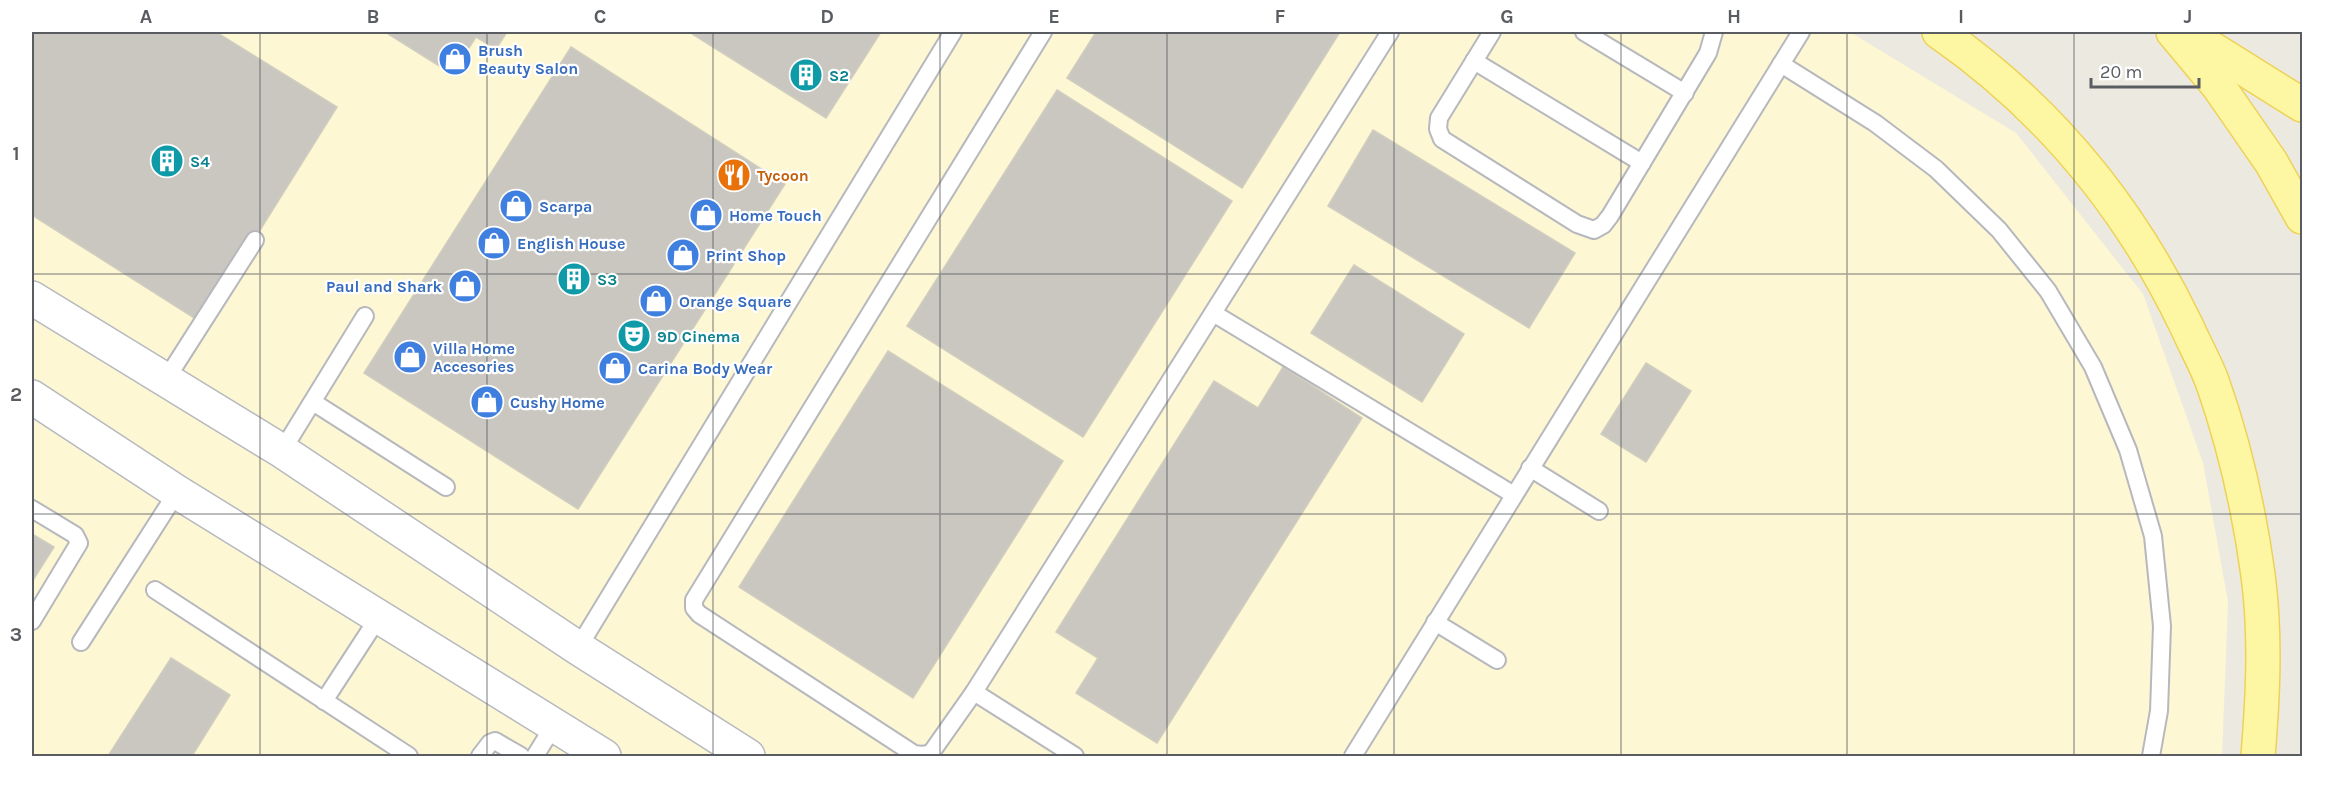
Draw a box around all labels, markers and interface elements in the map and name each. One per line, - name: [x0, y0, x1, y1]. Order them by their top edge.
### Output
- text: A: [140, 5, 153, 28]
- text: B: [367, 5, 379, 28]
- text: C: [594, 5, 606, 28]
- text: D: [820, 5, 834, 28]
- text: E: [1048, 5, 1060, 28]
- text: F: [1275, 5, 1286, 28]
- text: G: [1500, 5, 1514, 28]
- text: H: [1727, 5, 1741, 28]
- text: I: [1958, 5, 1964, 28]
- text: J: [2184, 5, 2192, 28]
- shop icon: Brush Beauty Salon: [437, 41, 473, 77]
- place label: Brush Beauty Salon: [478, 41, 578, 78]
- scale bar: [2091, 51, 2199, 89]
- building icon: S2: [788, 57, 824, 93]
- text: 20 m: [2100, 61, 2142, 83]
- place label: S2: [829, 66, 849, 85]
- text: 1: [12, 142, 20, 165]
- building icon: S4: [149, 143, 185, 179]
- place label: S4: [190, 152, 210, 171]
- restaurant icon: Tycoon: [716, 157, 752, 193]
- place label: Tycoon: [757, 166, 809, 185]
- shop icon: Scarpa: [498, 188, 534, 224]
- place label: Scarpa: [539, 197, 592, 216]
- shop icon: Home Touch: [688, 197, 724, 233]
- place label: Home Touch: [729, 206, 822, 225]
- shop icon: English House: [476, 225, 512, 261]
- place label: English House: [517, 234, 626, 253]
- shop icon: Print Shop: [665, 237, 701, 273]
- place label: Print Shop: [706, 246, 786, 265]
- building icon: S3: [556, 261, 592, 297]
- shop icon: Paul and Shark: [447, 268, 483, 304]
- place label: S3: [597, 270, 617, 289]
- place label: Paul and Shark: [326, 277, 443, 296]
- shop icon: Orange Square: [638, 283, 674, 319]
- place label: Orange Square: [679, 292, 791, 311]
- theatre icon: 9D Cinema: [616, 318, 652, 354]
- place label: 9D Cinema: [657, 327, 740, 346]
- shop icon: Villa Home Accesories: [392, 339, 428, 375]
- place label: Villa Home Accesories: [433, 339, 515, 376]
- shop icon: Carina Body Wear: [597, 350, 633, 386]
- place label: Carina Body Wear: [638, 359, 773, 378]
- text: 2: [10, 383, 22, 406]
- shop icon: Cushy Home: [469, 384, 505, 420]
- place label: Cushy Home: [510, 393, 605, 412]
- text: 3: [10, 623, 22, 646]

